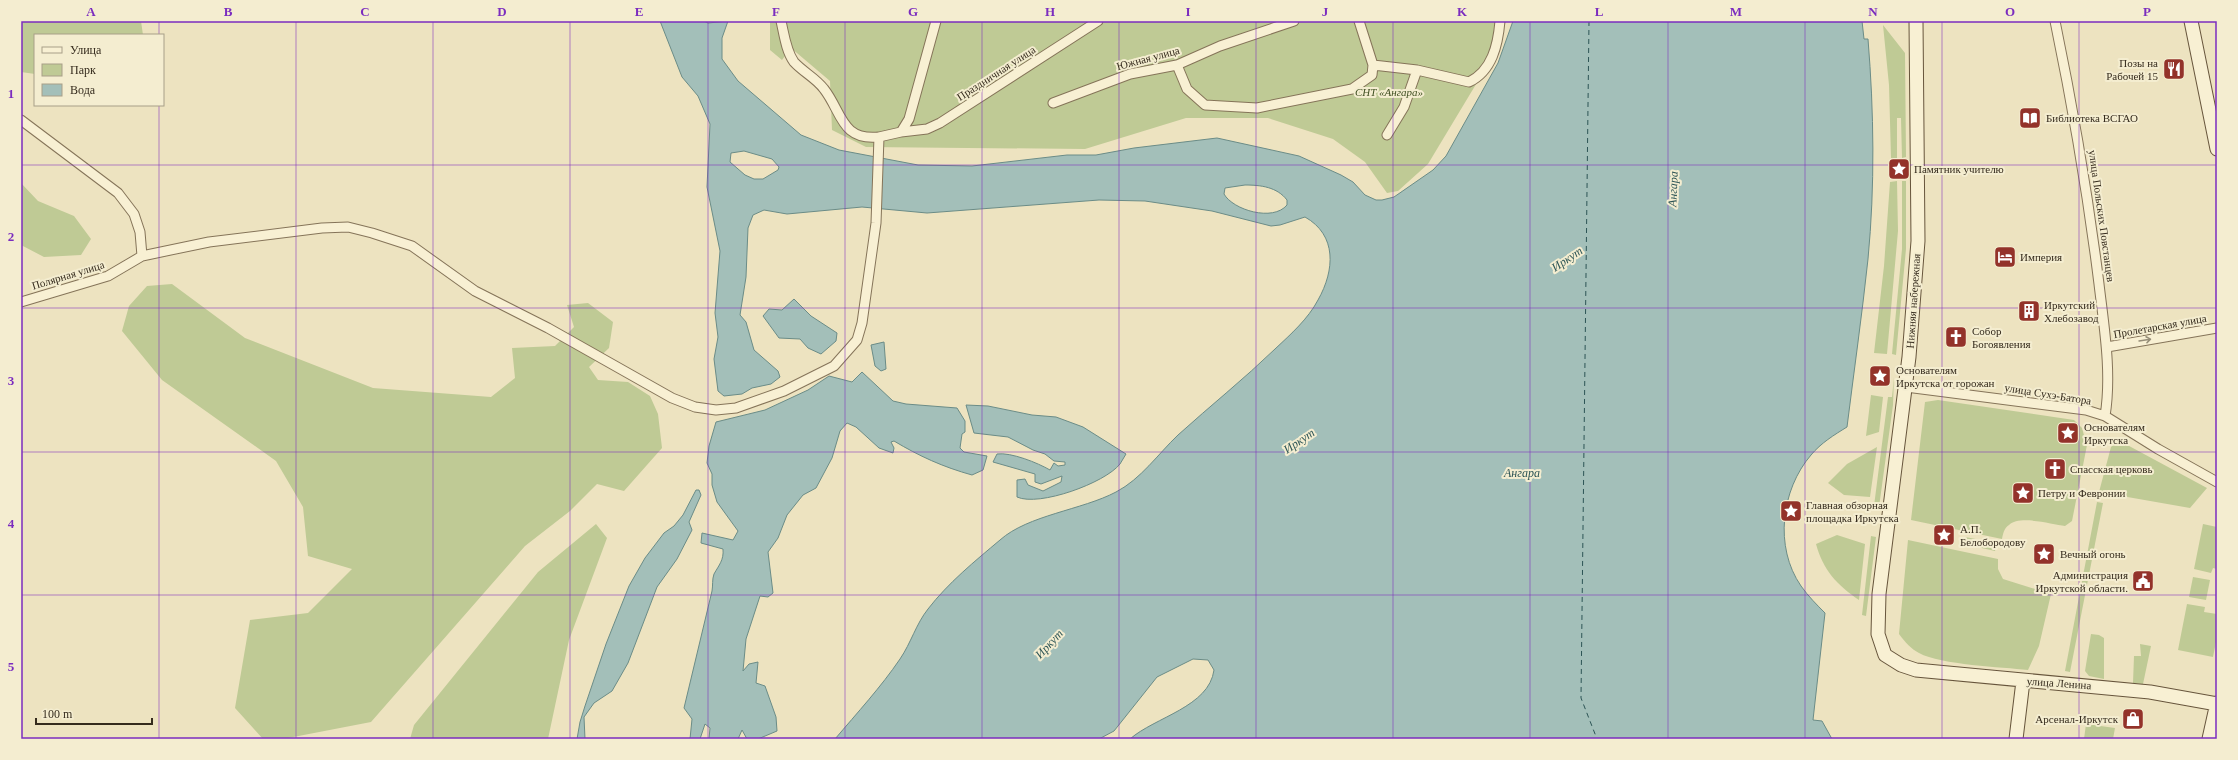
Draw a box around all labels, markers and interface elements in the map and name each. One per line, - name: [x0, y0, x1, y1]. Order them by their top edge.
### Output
- text: A: [86, 4, 96, 19]
- text: B: [224, 4, 233, 19]
- text: C: [360, 4, 370, 19]
- text: D: [497, 4, 507, 19]
- text: E: [635, 4, 643, 19]
- text: F: [772, 4, 780, 19]
- text: G: [908, 4, 918, 19]
- text: H: [1045, 4, 1055, 19]
- text: I: [1185, 4, 1191, 19]
- text: J: [1322, 4, 1329, 19]
- text: K: [1457, 4, 1468, 19]
- text: L: [1595, 4, 1604, 19]
- text: M: [1730, 4, 1742, 19]
- text: N: [1868, 4, 1878, 19]
- text: O: [2005, 4, 2015, 19]
- text: P: [2143, 4, 2151, 19]
- legend: [34, 34, 164, 106]
- text: Улица: [70, 43, 102, 57]
- street label: Праздничная улица: [955, 43, 1038, 103]
- street label: Южная улица: [1115, 44, 1181, 72]
- restaurant icon: Позы на Рабочей 15: [2161, 56, 2187, 82]
- place label: Позы на Рабочей 15: [2106, 57, 2158, 82]
- text: Парк: [70, 63, 96, 77]
- text: Вода: [70, 83, 96, 97]
- text: 1: [8, 86, 14, 101]
- park label: СНТ «Ангара»: [1355, 86, 1423, 98]
- library icon: Библиотека ВСГАО: [2017, 105, 2043, 131]
- place label: Библиотека ВСГАО: [2046, 112, 2138, 124]
- street label: улица Польских Повстанцев: [2087, 149, 2117, 283]
- place icon: Памятник учителю: [1886, 156, 1912, 182]
- place label: Памятник учителю: [1914, 163, 2004, 175]
- water label: Ангара: [1665, 171, 1681, 208]
- text: 2: [8, 229, 14, 244]
- water label: Иркут: [1548, 243, 1585, 275]
- hotel icon: Империя: [1992, 244, 2018, 270]
- place label: Империя: [2020, 251, 2062, 263]
- street label: Нижняя набережная: [1904, 253, 1922, 349]
- street label: Полярная улица: [30, 258, 106, 292]
- building icon: Иркутский Хлебозавод: [2016, 298, 2042, 324]
- place label: Иркутский Хлебозавод: [2044, 299, 2099, 324]
- street label: Пролетарская улица: [2112, 312, 2208, 340]
- church icon: Собор Богоявления: [1943, 324, 1969, 350]
- place label: Собор Богоявления: [1972, 325, 2031, 350]
- one-way arrow: [2138, 336, 2151, 344]
- place icon: Основателям Иркутска от горожан: [1867, 363, 1893, 389]
- place label: Основателям Иркутска от горожан: [1896, 364, 1995, 389]
- text: 3: [8, 373, 15, 388]
- street label: улица Сухэ-Батора: [2004, 381, 2092, 407]
- place icon: Основателям Иркутска: [2055, 420, 2081, 446]
- place label: Основателям Иркутска: [2084, 421, 2145, 446]
- water label: Иркут: [1280, 425, 1317, 457]
- church icon: Спасская церковь: [2042, 456, 2068, 482]
- place label: Спасская церковь: [2070, 463, 2153, 475]
- water label: Ангара: [1503, 466, 1540, 480]
- place icon: Петру и Февронии: [2010, 480, 2036, 506]
- place label: Петру и Февронии: [2038, 487, 2126, 499]
- place icon: Главная обзорная площадка Иркутска: [1778, 498, 1804, 524]
- place label: Главная обзорная площадка Иркутска: [1806, 499, 1899, 524]
- text: 4: [8, 516, 15, 531]
- place icon: А.П. Белобородову: [1931, 522, 1957, 548]
- place label: А.П. Белобородову: [1960, 523, 2026, 548]
- place icon: Вечный огонь: [2031, 541, 2057, 567]
- place label: Вечный огонь: [2060, 548, 2126, 560]
- public building icon: Администрация Иркутской области.: [2130, 568, 2156, 594]
- place label: Администрация Иркутской области.: [2036, 569, 2128, 594]
- water label: Иркут: [1032, 626, 1066, 662]
- text: 5: [8, 659, 15, 674]
- street label: улица Ленина: [2026, 675, 2092, 691]
- scale bar: [36, 700, 152, 726]
- shop icon: Арсенал-Иркутск: [2120, 706, 2146, 732]
- text: 100 m: [42, 707, 73, 721]
- place label: Арсенал-Иркутск: [2035, 713, 2119, 725]

